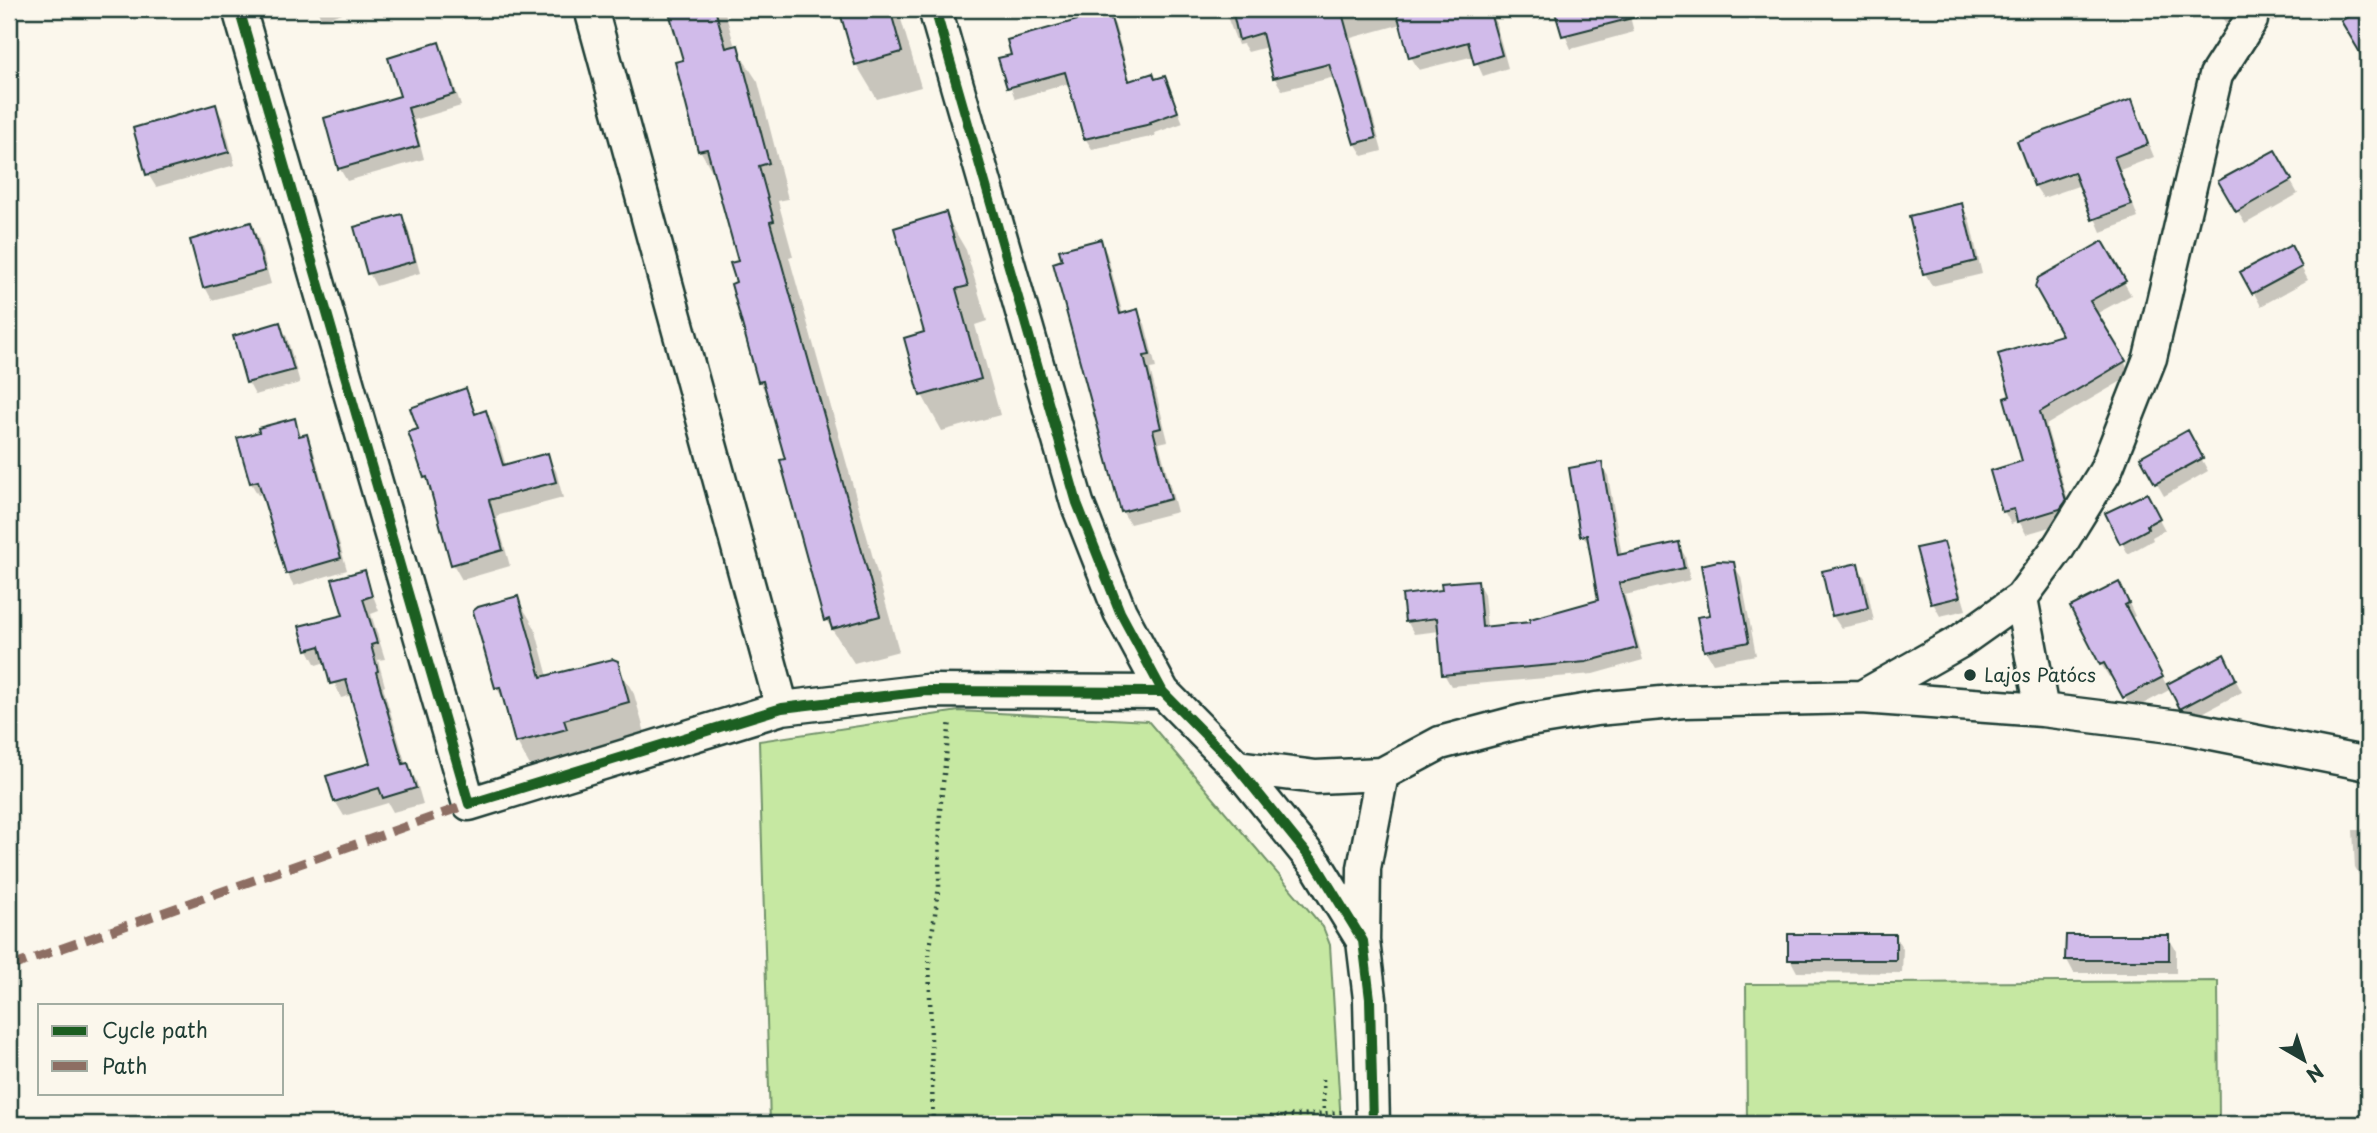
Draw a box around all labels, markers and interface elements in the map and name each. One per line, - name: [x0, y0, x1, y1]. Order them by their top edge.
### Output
- place label: Lajos Patócs: [1984, 660, 2096, 688]
- marker: Lajos Patócs: [1962, 667, 1978, 683]
- legend: [38, 1004, 284, 1094]
- text: Cycle path: [102, 1013, 208, 1045]
- north arrow: [2268, 1024, 2338, 1094]
- text: Path: [102, 1049, 147, 1081]
- text: N: [2301, 1058, 2330, 1090]

